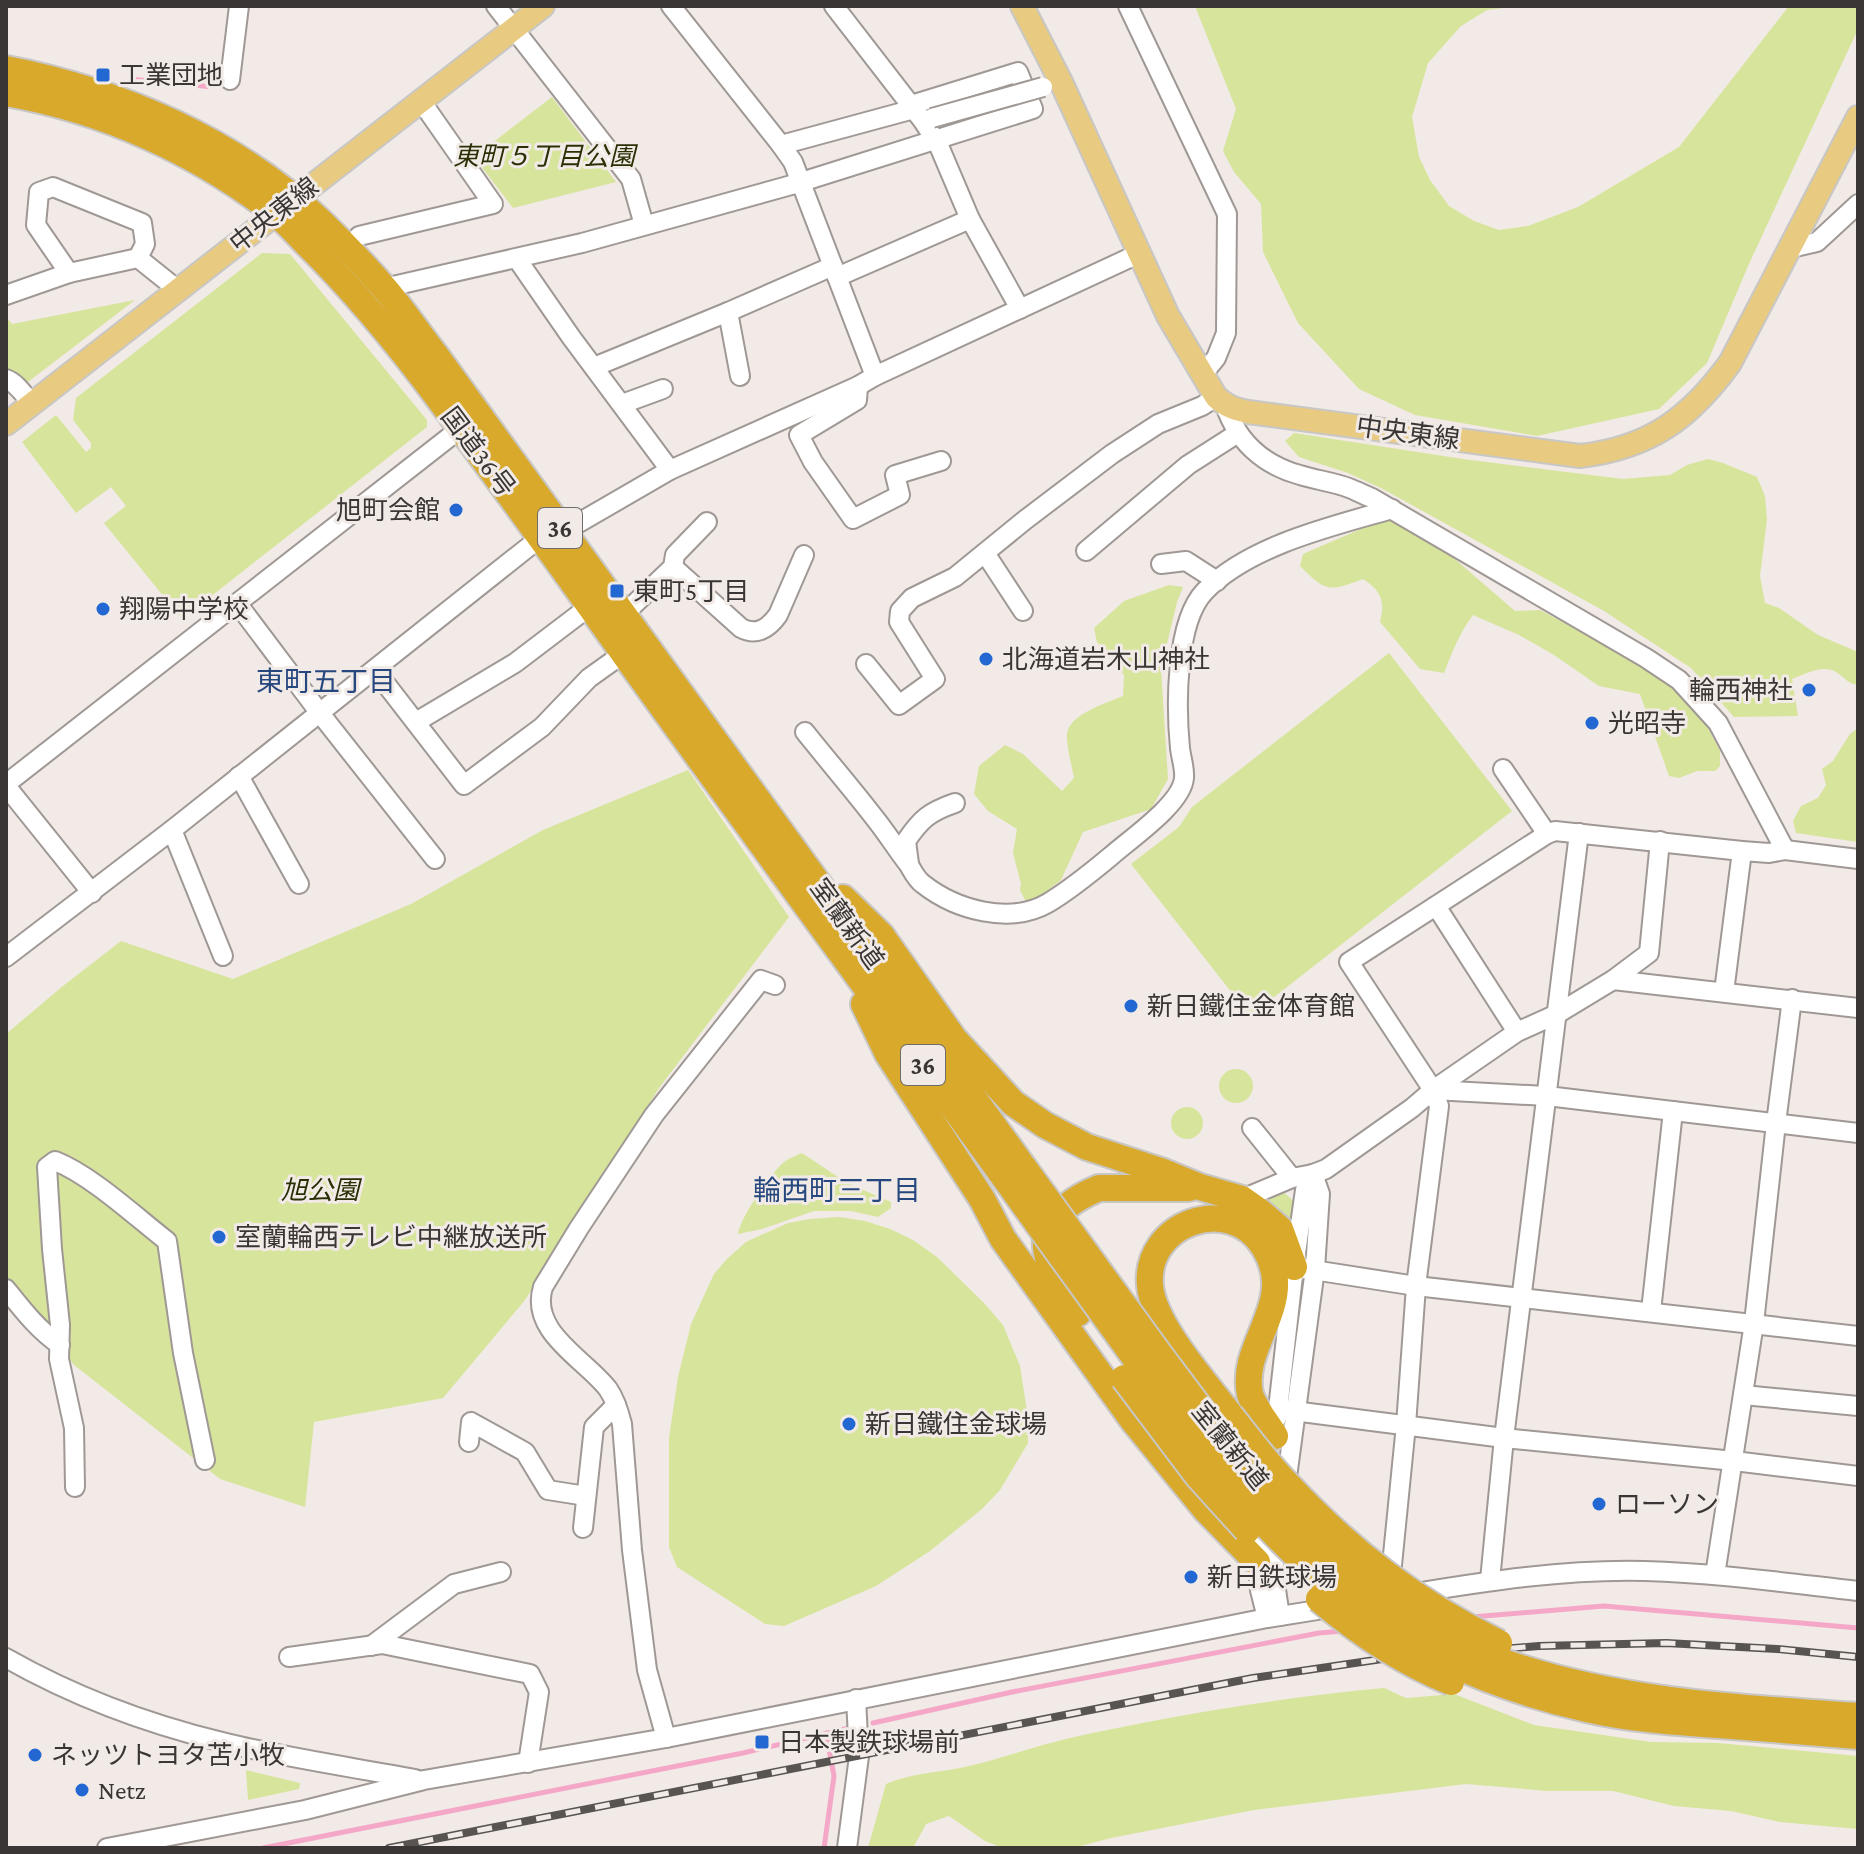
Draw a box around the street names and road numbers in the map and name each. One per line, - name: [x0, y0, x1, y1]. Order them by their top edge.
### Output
- street label: 中央東線: [224, 172, 324, 258]
- street label: 国道36号: [435, 402, 521, 502]
- street label: 中央東線: [1354, 411, 1462, 455]
- road number: 36: [538, 508, 582, 548]
- street label: 室蘭新道: [805, 873, 889, 975]
- road number: 36: [901, 1045, 945, 1085]
- street label: 室蘭新道: [1186, 1396, 1274, 1496]

